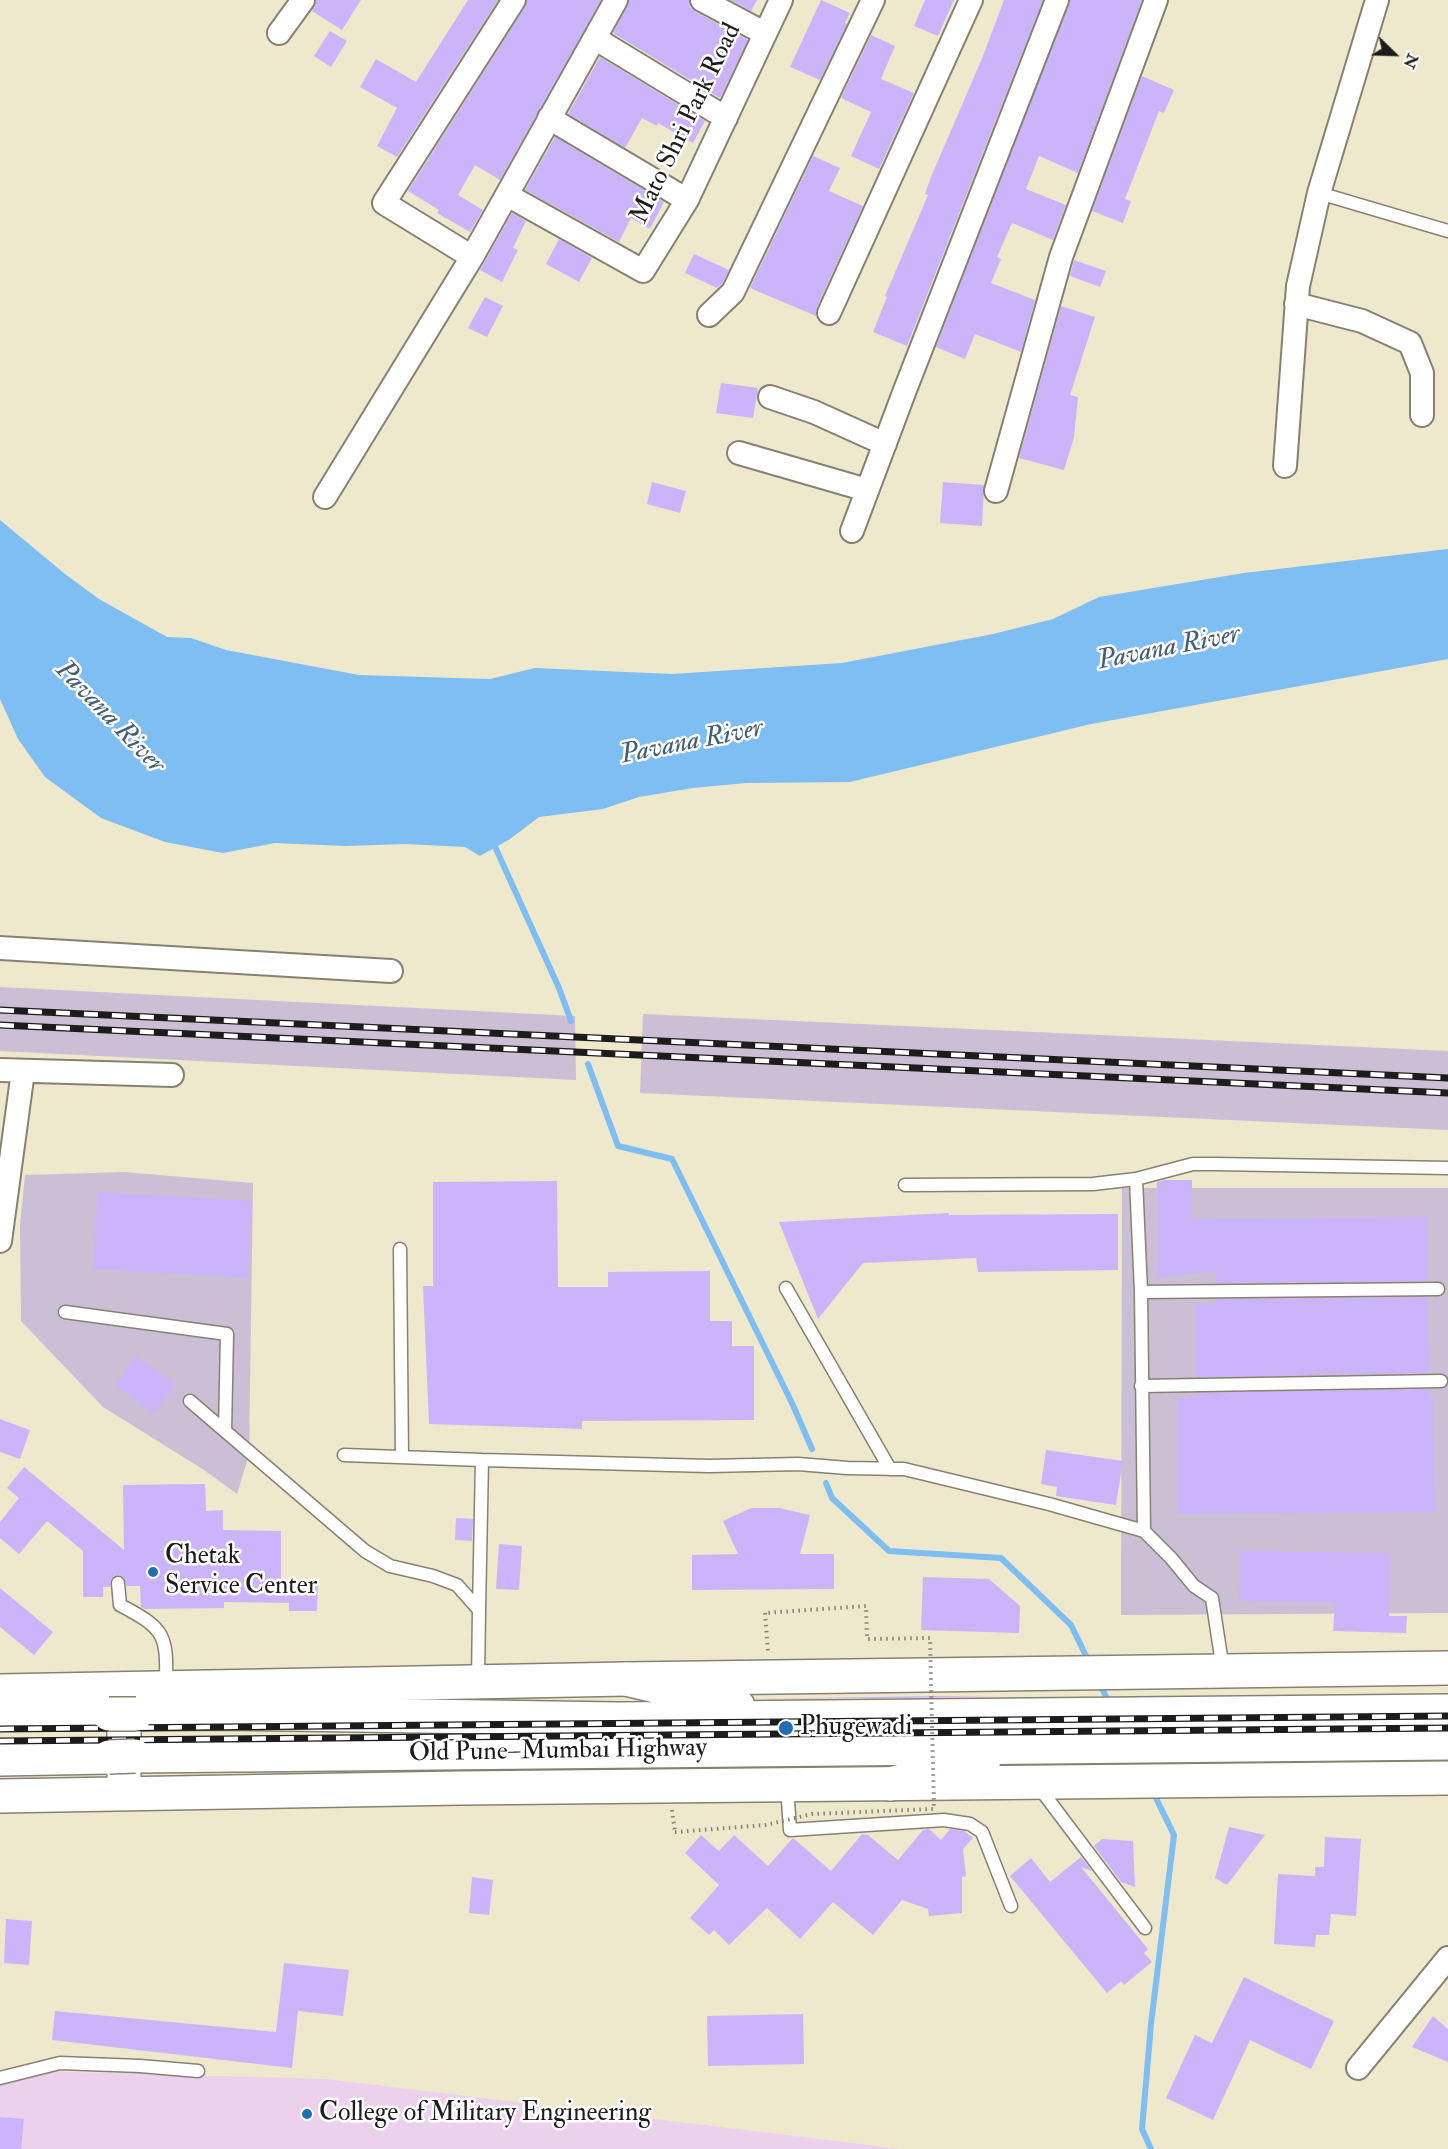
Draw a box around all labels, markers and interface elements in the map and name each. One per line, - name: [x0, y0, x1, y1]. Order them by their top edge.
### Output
- street label: Mato Shri Park Road: [625, 19, 749, 229]
- north arrow: [1364, 24, 1424, 84]
- text: N: [1399, 51, 1423, 72]
- water label: Pavana River: [1095, 619, 1243, 679]
- water label: Pavana River: [47, 655, 171, 781]
- water label: Pavana River: [618, 713, 766, 773]
- place label: Chetak Service Center: [165, 1541, 317, 1602]
- marker: Chetak Service Center: [146, 1565, 160, 1579]
- place label: Phugewadi: [800, 1712, 912, 1744]
- marker: Phugewadi: [777, 1719, 795, 1737]
- street label: Old Pune–Mumbai Highway: [409, 1734, 707, 1770]
- place label: College of Military Engineering: [319, 2098, 651, 2130]
- marker: College of Military Engineering: [300, 2107, 314, 2121]

